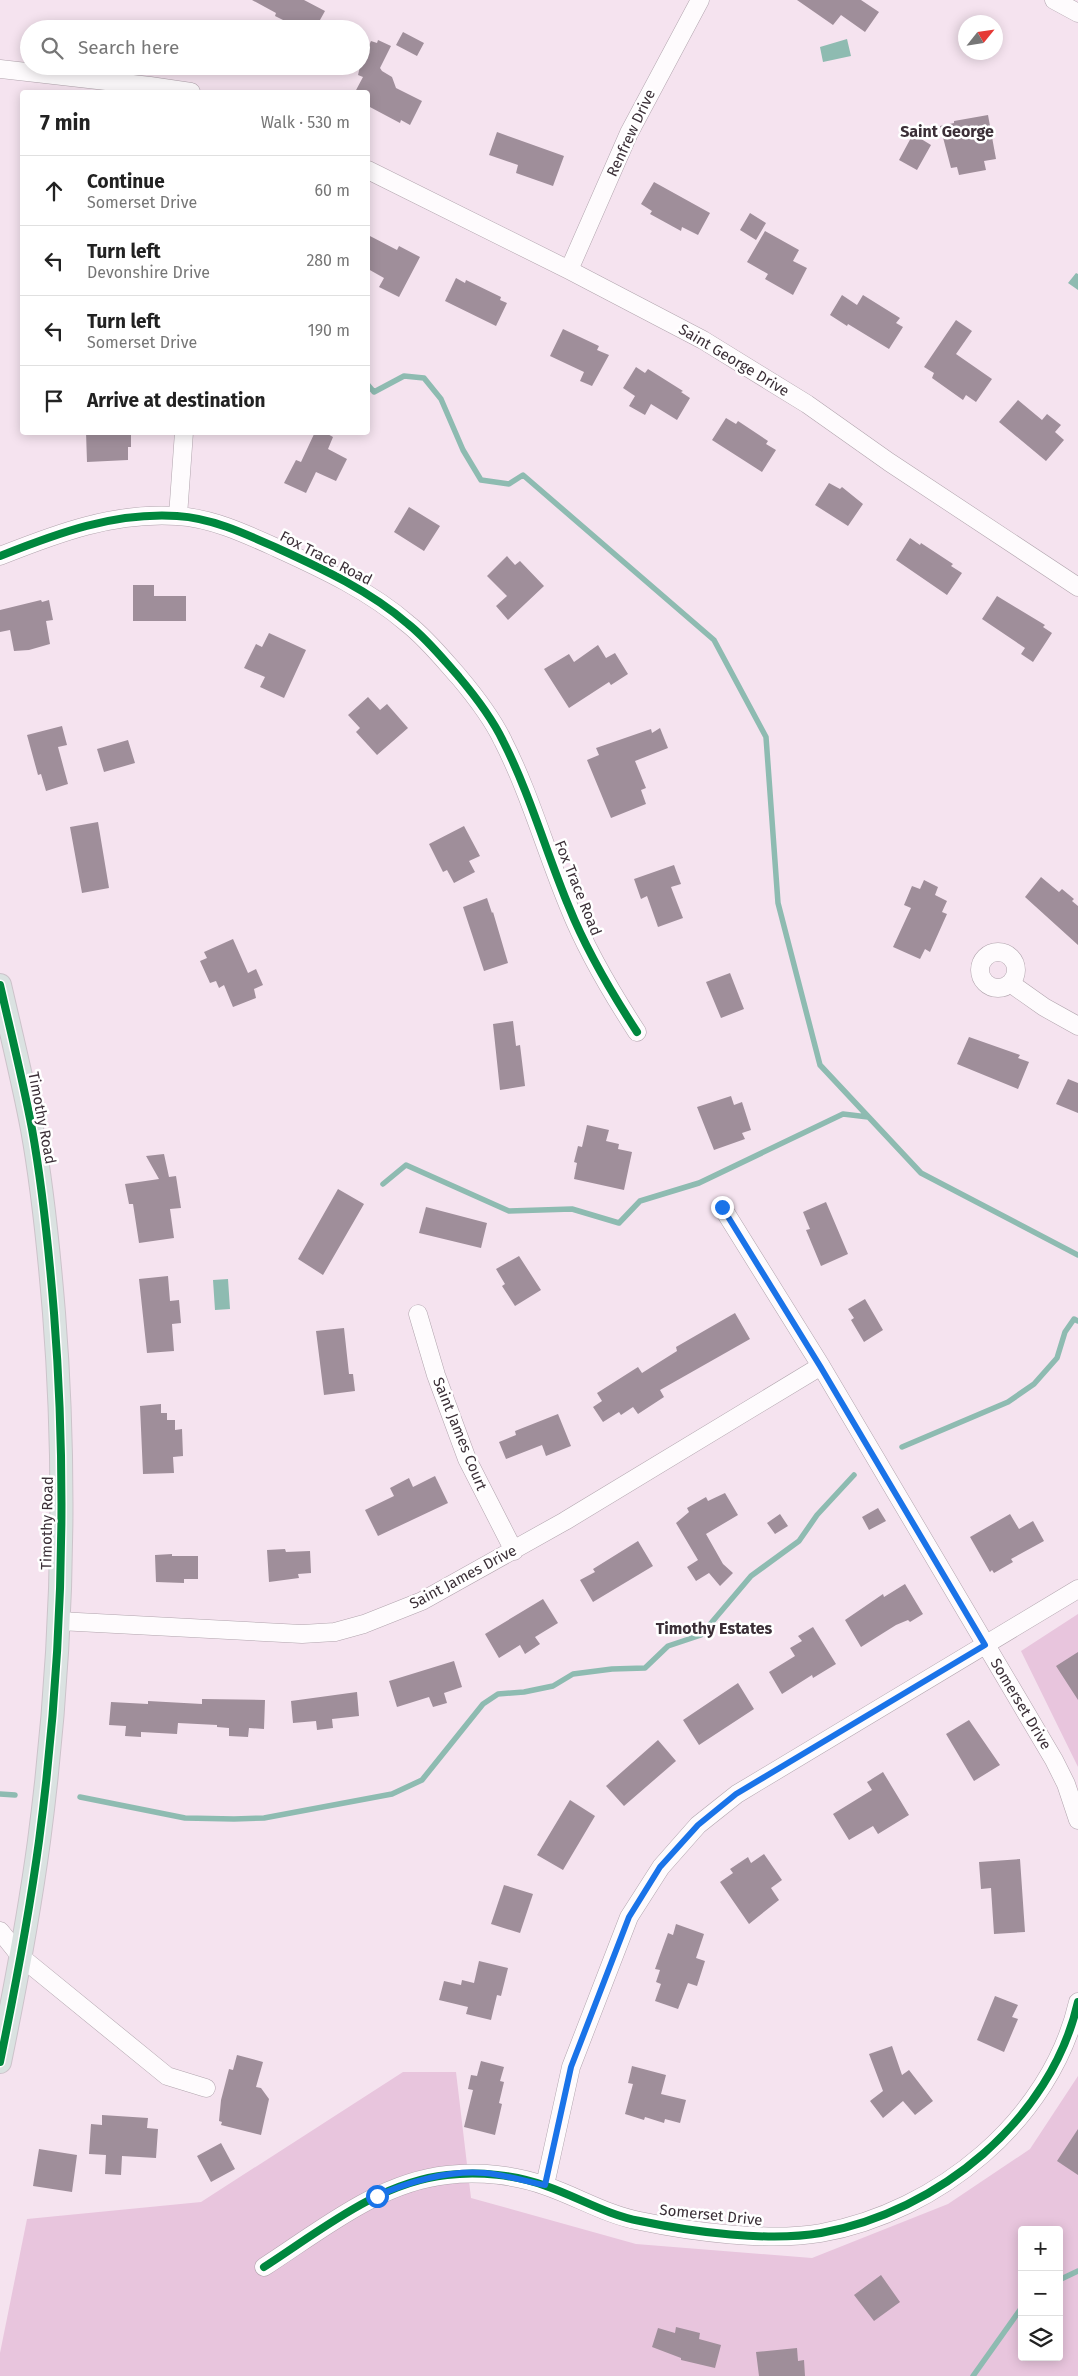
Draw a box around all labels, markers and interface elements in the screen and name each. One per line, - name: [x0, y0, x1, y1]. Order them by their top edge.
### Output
- north arrow: [958, 15, 1003, 60]
- search box: [20, 20, 370, 75]
- icon: search: [38, 34, 66, 62]
- text: Search here: [78, 36, 179, 59]
- street label: Renfrew Drive: [603, 86, 659, 180]
- text: 7 min: [40, 110, 91, 136]
- text: Walk · 530 m: [261, 113, 350, 132]
- district label: Saint George: [900, 122, 994, 141]
- text: Continue: [87, 170, 165, 193]
- icon: ahead: [40, 177, 68, 205]
- text: 60 m: [315, 181, 350, 200]
- text: Somerset Drive: [87, 193, 197, 212]
- text: Turn left: [87, 240, 161, 263]
- icon: left: [40, 247, 68, 275]
- text: 280 m: [306, 251, 350, 270]
- text: Devonshire Drive: [87, 263, 210, 282]
- text: Turn left: [87, 310, 161, 333]
- icon: left: [40, 317, 68, 345]
- street label: Saint George Drive: [676, 320, 792, 400]
- text: 190 m: [308, 321, 350, 340]
- text: Somerset Drive: [87, 333, 197, 352]
- icon: arrive: [40, 387, 68, 415]
- text: Arrive at destination: [87, 389, 266, 412]
- street label: Fox Trace Road: [277, 527, 375, 589]
- street label: Fox Trace Road: [551, 838, 605, 938]
- street label: Timothy Road: [24, 1070, 60, 1166]
- route end: [711, 1196, 734, 1219]
- street label: Saint James Court: [429, 1375, 491, 1494]
- street label: Timothy Road: [37, 1476, 57, 1570]
- street label: Saint James Drive: [406, 1541, 520, 1613]
- district label: Timothy Estates: [656, 1619, 773, 1638]
- street label: Somerset Drive: [987, 1655, 1055, 1753]
- route start: [366, 2185, 389, 2208]
- street label: Somerset Drive: [659, 2201, 763, 2229]
- map controls: [1018, 2226, 1063, 2361]
- button: +: [1018, 2226, 1063, 2271]
- button: −: [1018, 2271, 1063, 2316]
- button: layers: [1018, 2316, 1063, 2361]

